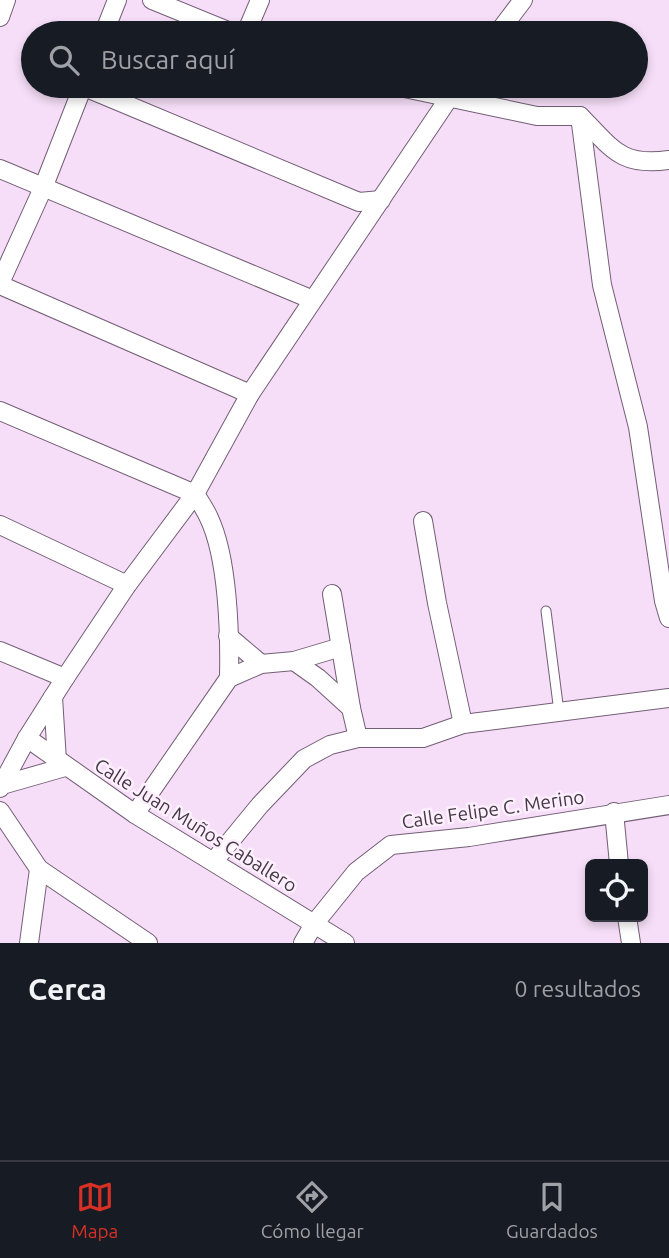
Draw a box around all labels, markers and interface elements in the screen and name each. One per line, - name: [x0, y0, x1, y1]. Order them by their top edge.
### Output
- search box: [21, 21, 648, 98]
- icon: search: [45, 41, 83, 79]
- text: Buscar aquí: [101, 45, 235, 74]
- street label: Calle Juan Muños Caballero: [91, 754, 301, 896]
- street label: Calle Felipe C. Merino: [400, 785, 586, 833]
- map controls: [585, 859, 648, 922]
- button: locate: [585, 859, 648, 922]
- text: Cerca: [28, 972, 107, 1006]
- text: 0 resultados: [515, 976, 641, 1001]
- tab: Mapa: [71, 1178, 118, 1242]
- tab: Cómo llegar: [261, 1178, 364, 1242]
- tab: Guardados: [506, 1178, 598, 1242]

